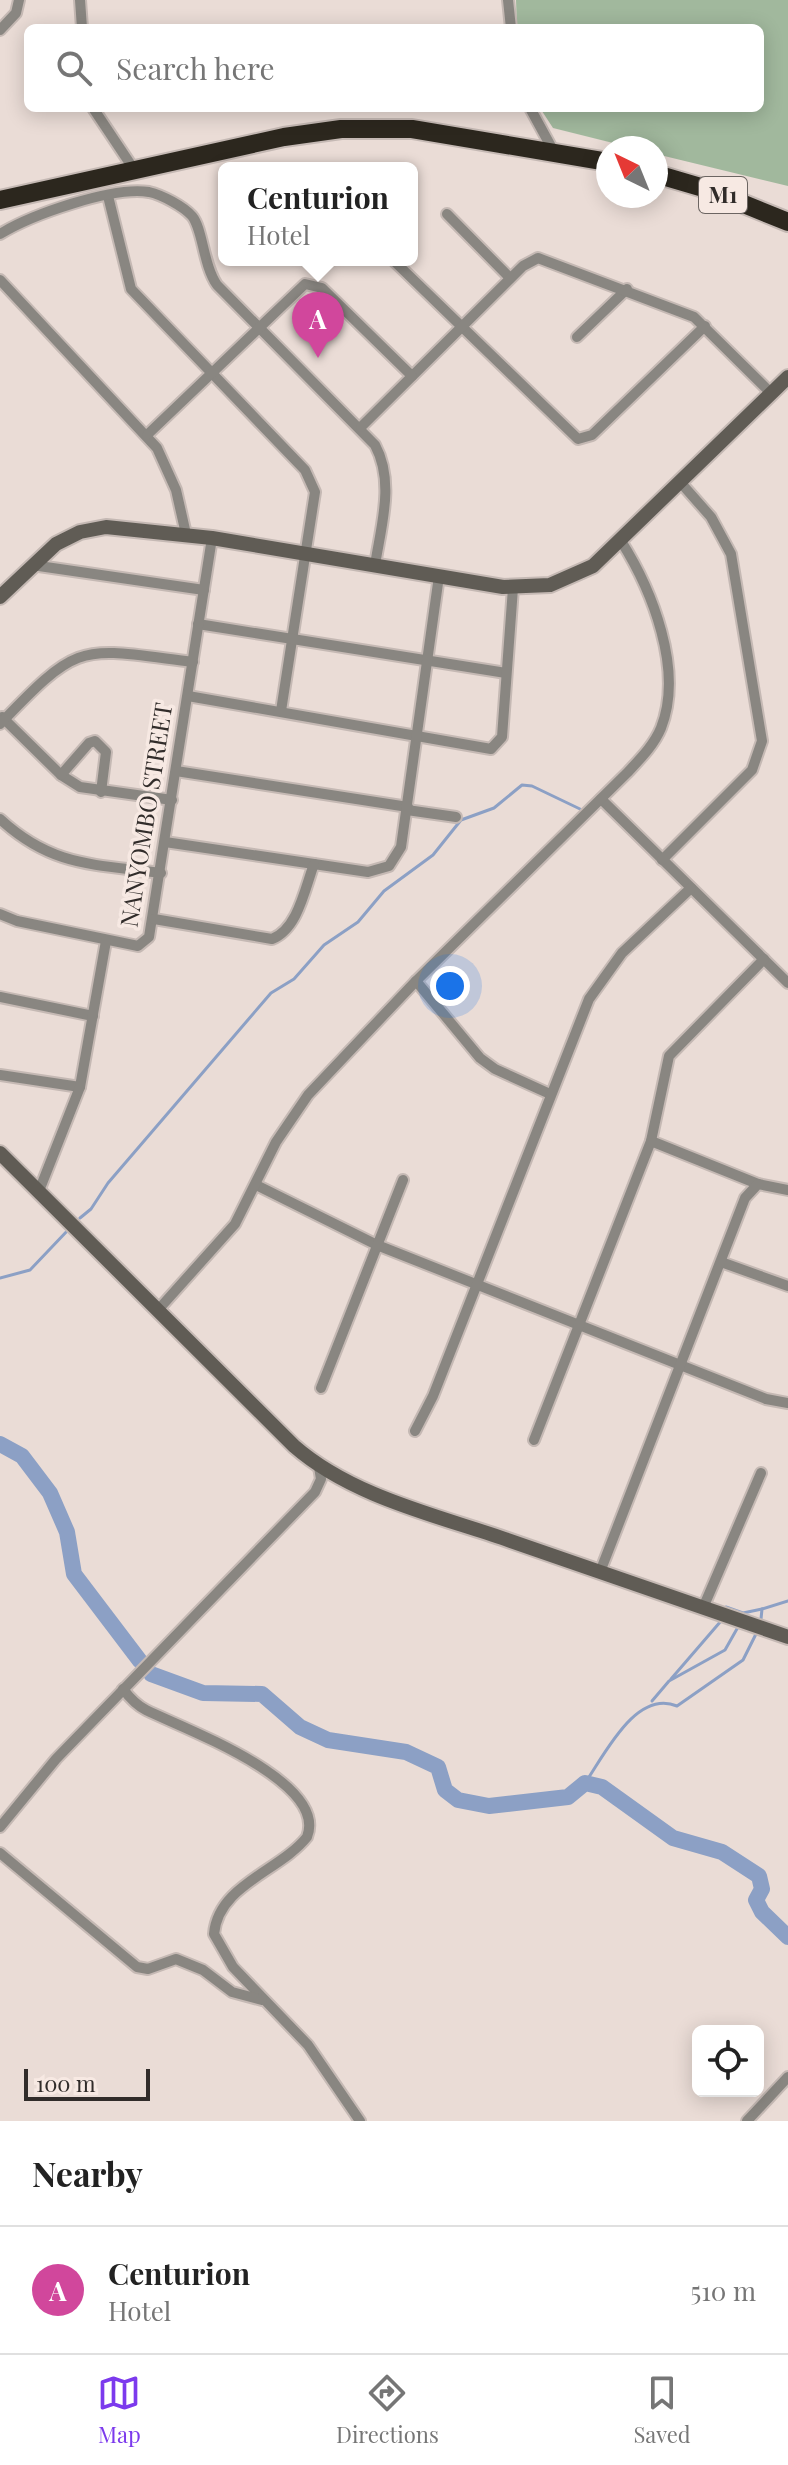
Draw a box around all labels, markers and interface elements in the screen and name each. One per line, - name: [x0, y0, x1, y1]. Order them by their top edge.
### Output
- search box: [24, 24, 764, 112]
- icon: search: [52, 46, 96, 90]
- text: Search here: [116, 48, 275, 88]
- north arrow: [596, 136, 668, 208]
- popup: [218, 162, 418, 266]
- text: Centurion: [247, 177, 389, 217]
- road number: M1: [699, 177, 747, 213]
- text: Hotel: [247, 217, 310, 252]
- pin: A: [292, 292, 344, 358]
- street label: NANYOMBO STREET: [111, 700, 179, 929]
- your location: [430, 966, 470, 1006]
- map controls: [692, 2025, 764, 2097]
- button: locate: [692, 2025, 764, 2097]
- scale bar: [24, 2065, 150, 2101]
- text: 100 m: [36, 2068, 96, 2098]
- text: Nearby: [32, 2150, 143, 2196]
- text: Centurion: [108, 2253, 250, 2293]
- text: A: [49, 2273, 67, 2308]
- text: 510 m: [690, 2273, 756, 2308]
- text: Hotel: [108, 2293, 171, 2328]
- tab: Map: [97, 2371, 141, 2449]
- tab: Directions: [336, 2371, 439, 2449]
- tab: Saved: [633, 2371, 691, 2449]

